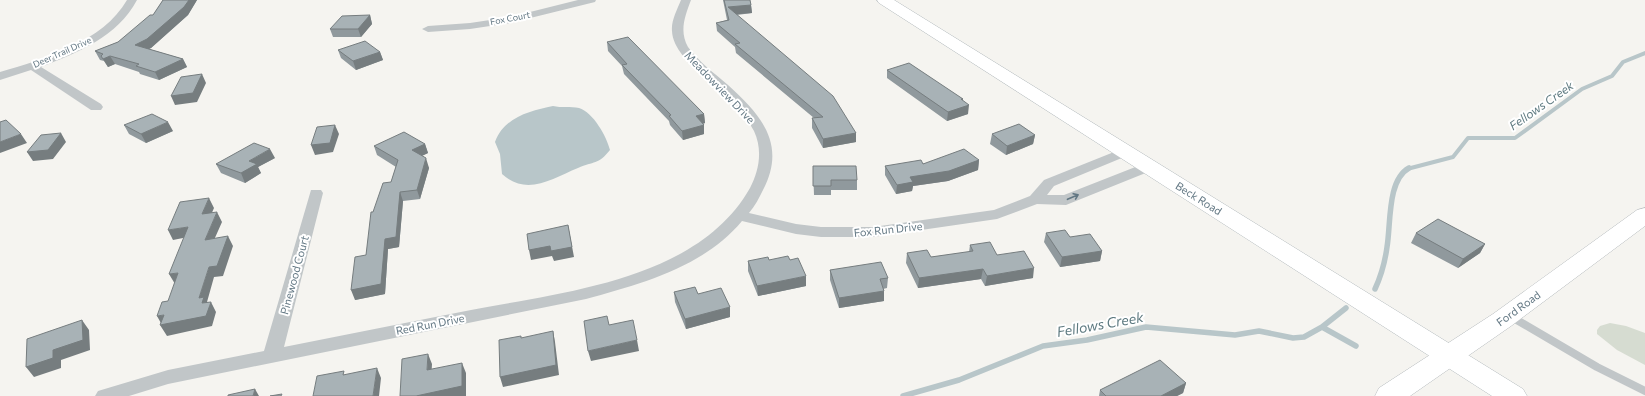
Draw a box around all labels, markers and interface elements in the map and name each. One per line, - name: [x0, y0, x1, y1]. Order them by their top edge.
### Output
- street label: Fox Court: [489, 9, 531, 27]
- street label: Deer Trail Drive: [31, 34, 93, 70]
- street label: Meadowview Drive: [682, 48, 758, 126]
- water label: Fellows Creek: [1506, 77, 1576, 132]
- street label: Beck Road: [1173, 179, 1225, 217]
- one-way arrow: [1067, 193, 1079, 201]
- street label: Fox Run Drive: [853, 219, 923, 239]
- street label: Pinewood Court: [277, 234, 311, 316]
- street label: Ford Road: [1494, 288, 1542, 328]
- water label: Fellows Creek: [1055, 308, 1145, 340]
- street label: Red Run Drive: [395, 311, 466, 337]

